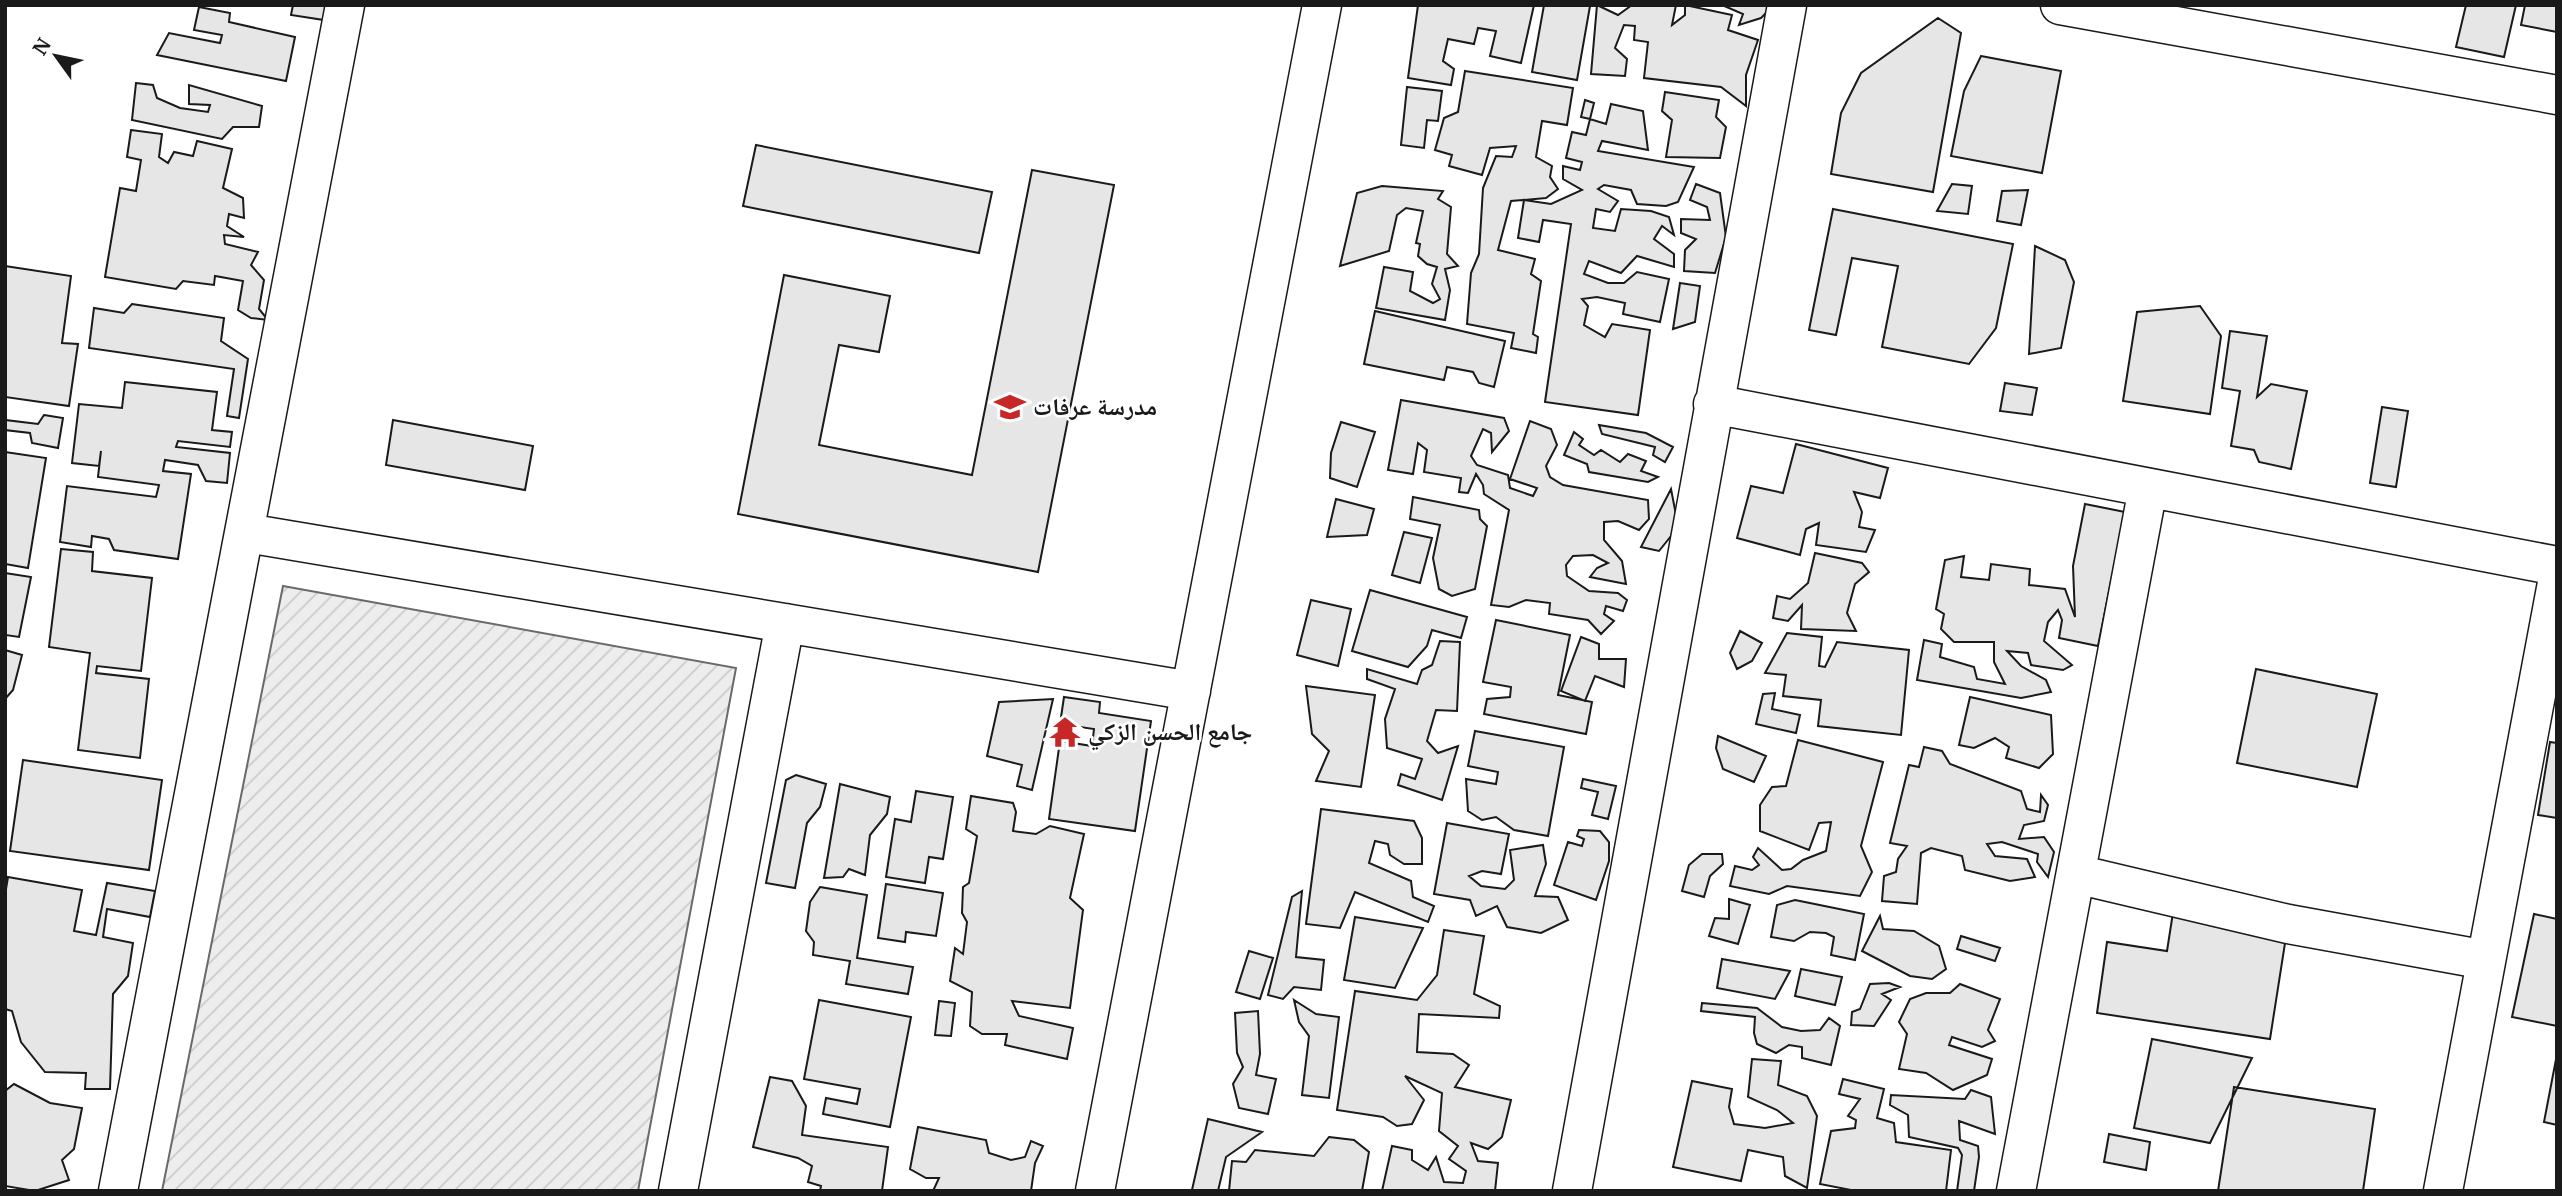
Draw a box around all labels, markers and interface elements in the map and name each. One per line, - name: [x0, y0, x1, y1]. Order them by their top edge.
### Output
- north arrow: [21, 21, 91, 91]
- text: N: [28, 34, 56, 60]
- school or university icon: مدرسة عرفات: [993, 390, 1027, 424]
- place label: مدرسة عرفات: [1033, 391, 1157, 422]
- temple icon: جامع الحسن الزكي: [1048, 715, 1082, 749]
- place label: جامع الحسن الزكي: [1088, 716, 1252, 751]

